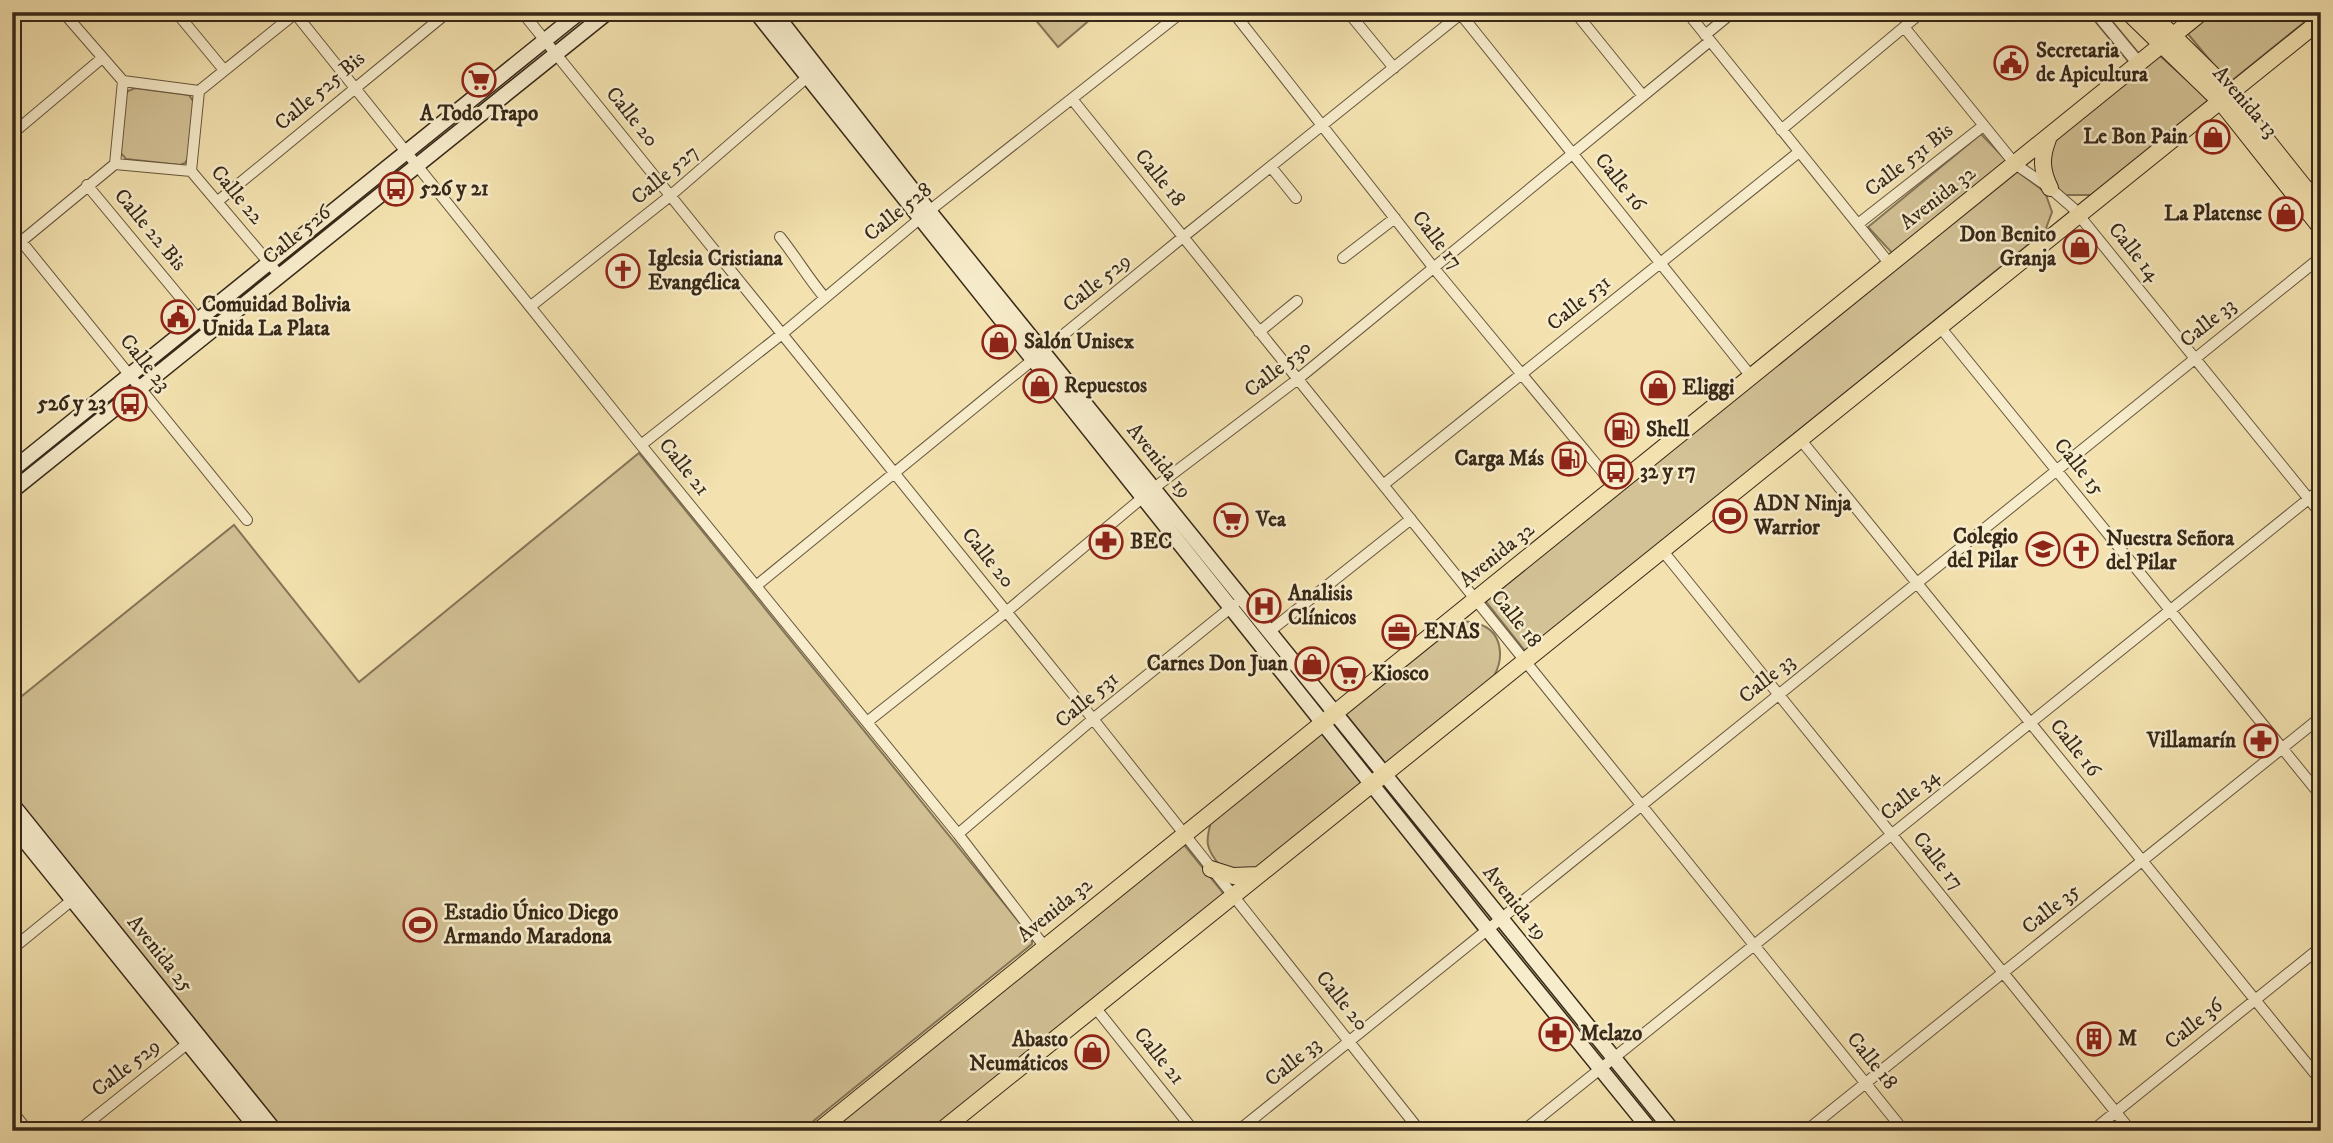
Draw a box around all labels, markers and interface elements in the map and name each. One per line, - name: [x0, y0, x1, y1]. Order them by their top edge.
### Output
- place label: Secretaria de Apicultura: [2036, 38, 2149, 88]
- public building icon: Secretaria de Apicultura: [1992, 44, 2030, 82]
- street label: Calle 525 Bis: [270, 46, 370, 136]
- supermarket icon: A Todo Trapo: [460, 61, 498, 99]
- street label: Avenida 13: [2207, 61, 2283, 143]
- street label: Calle 20: [600, 82, 664, 152]
- place label: A Todo Trapo: [419, 101, 538, 127]
- street label: Calle 531 Bis: [1860, 118, 1958, 202]
- shop icon: Le Bon Pain: [2194, 118, 2232, 156]
- place label: Le Bon Pain: [2083, 124, 2189, 150]
- street label: Calle 527: [626, 139, 704, 211]
- street label: Calle 18: [1129, 144, 1191, 212]
- street label: Calle 16: [1589, 148, 1652, 217]
- street label: Calle 22: [205, 160, 270, 230]
- street label: Avenida 32: [1895, 160, 1982, 236]
- bus stop icon: 526 y 21: [377, 170, 415, 208]
- place label: 526 y 21: [419, 176, 489, 202]
- street label: Calle 528: [859, 177, 937, 247]
- street label: Calle 22 Bis: [108, 184, 192, 276]
- shop icon: La Platense: [2267, 195, 2305, 233]
- street label: Calle 526: [258, 199, 337, 270]
- place label: La Platense: [2164, 201, 2262, 227]
- street label: Calle 17: [1406, 205, 1468, 275]
- street label: Calle 14: [2102, 217, 2166, 287]
- place label: Don Benito Granja: [1959, 222, 2057, 273]
- shop icon: Don Benito Granja: [2061, 228, 2099, 266]
- place label: Iglesia Cristiana Evangélica: [648, 246, 784, 296]
- street label: Calle 529: [1058, 248, 1136, 318]
- church icon: Iglesia Cristiana Evangélica: [604, 252, 642, 290]
- street label: Calle 531: [1542, 269, 1616, 337]
- place label: Comuidad Bolivia Unida La Plata: [202, 292, 352, 342]
- street label: Calle 33: [2175, 293, 2241, 353]
- public building icon: Comuidad Bolivia Unida La Plata: [159, 298, 197, 336]
- shop icon: Salón Unisex: [980, 323, 1018, 361]
- street label: Calle 23: [114, 329, 176, 397]
- place label: Salón Unisex: [1024, 329, 1135, 355]
- street label: Calle 530: [1239, 335, 1317, 403]
- shop icon: Repuestos: [1021, 367, 1059, 405]
- shop icon: Eliggi: [1639, 369, 1677, 407]
- place label: Repuestos: [1064, 373, 1147, 399]
- place label: Eliggi: [1682, 375, 1735, 401]
- bus stop icon: 526 y 23: [111, 385, 149, 423]
- place label: 526 y 23: [36, 391, 106, 417]
- fuel station icon: Shell: [1603, 411, 1641, 449]
- place label: Shell: [1646, 417, 1690, 443]
- street label: Avenida 19: [1121, 418, 1197, 504]
- street label: Calle 21: [653, 433, 715, 501]
- street label: Calle 15: [2048, 433, 2110, 501]
- fuel station icon: Carga Más: [1550, 440, 1588, 478]
- place label: Carga Más: [1455, 446, 1544, 472]
- bus stop icon: 32 y 17: [1597, 453, 1635, 491]
- place label: 32 y 17: [1640, 459, 1696, 485]
- place label: ADN Ninja Warrior: [1753, 491, 1853, 541]
- sports icon: ADN Ninja Warrior: [1711, 497, 1749, 535]
- supermarket icon: Vea: [1212, 501, 1250, 539]
- place label: Vea: [1255, 507, 1287, 533]
- street label: Avenida 32: [1454, 516, 1540, 593]
- street label: Calle 20: [956, 523, 1020, 593]
- pharmacy icon: BEC: [1087, 523, 1125, 561]
- place label: Colegio del Pilar: [1947, 524, 2019, 574]
- place label: Nuestra Señora del Pilar: [2106, 526, 2235, 576]
- place label: BEC: [1130, 529, 1172, 555]
- school or university icon: Colegio del Pilar: [2024, 530, 2062, 568]
- church icon: Nuestra Señora del Pilar: [2062, 532, 2100, 570]
- place label: Analisis Clínicos: [1287, 581, 1356, 631]
- street label: Calle 18: [1485, 585, 1547, 653]
- hospital icon: Analisis Clínicos: [1245, 587, 1283, 625]
- office icon: ENAS: [1380, 613, 1418, 651]
- place label: ENAS: [1424, 619, 1480, 645]
- shop icon: Carnes Don Juan: [1293, 645, 1331, 683]
- street label: Calle 33: [1734, 649, 1800, 709]
- place label: Carnes Don Juan: [1147, 651, 1289, 677]
- supermarket icon: Kiosco: [1329, 655, 1367, 693]
- place label: Kiosco: [1372, 661, 1429, 687]
- street label: Calle 531: [1050, 666, 1124, 734]
- street label: Calle 16: [2044, 714, 2107, 783]
- pharmacy icon: Villamarín: [2242, 722, 2280, 760]
- place label: Villamarín: [2146, 728, 2237, 754]
- street label: Calle 34: [1875, 763, 1946, 827]
- street label: Calle 17: [1907, 827, 1969, 895]
- street label: Avenida 19: [1477, 860, 1553, 946]
- street label: Avenida 32: [1012, 871, 1098, 948]
- street label: Calle 35: [2017, 878, 2085, 940]
- place label: Estadio Único Diego Armando Maradona: [443, 898, 618, 950]
- sports icon: Estadio Único Diego Armando Maradona: [401, 906, 439, 944]
- street label: Avenida 25: [121, 910, 199, 998]
- street label: Calle 20: [1310, 966, 1374, 1036]
- street label: Calle 36: [2160, 992, 2229, 1055]
- pharmacy icon: Melazo: [1537, 1015, 1575, 1053]
- building icon: M: [2075, 1020, 2113, 1058]
- place label: Melazo: [1580, 1021, 1642, 1047]
- street label: Calle 21: [1128, 1022, 1190, 1090]
- place label: M: [2118, 1026, 2137, 1052]
- place label: Abasto Neumáticos: [969, 1027, 1068, 1077]
- street label: Calle 18: [1841, 1027, 1903, 1095]
- street label: Calle 33: [1260, 1032, 1326, 1092]
- street label: Calle 529: [87, 1033, 165, 1103]
- shop icon: Abasto Neumáticos: [1073, 1033, 1111, 1071]

